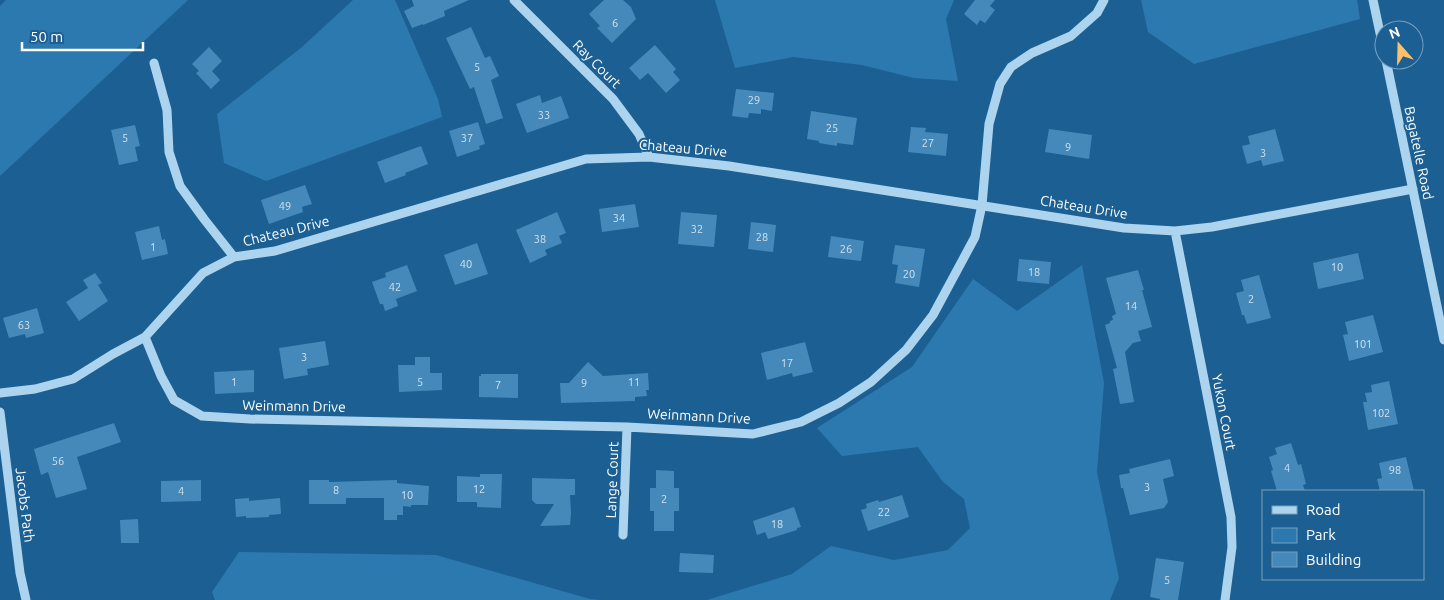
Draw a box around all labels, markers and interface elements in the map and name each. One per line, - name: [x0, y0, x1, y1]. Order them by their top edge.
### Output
- house number: 6: [612, 17, 618, 29]
- scale bar: [22, 20, 144, 52]
- north arrow: [1374, 20, 1424, 70]
- text: N: [1387, 23, 1402, 42]
- text: 50 m: [30, 28, 63, 45]
- street label: Ray Court: [570, 37, 625, 92]
- house number: 5: [474, 61, 480, 73]
- house number: 29: [748, 94, 760, 106]
- street label: Bagatelle Road: [1401, 105, 1437, 201]
- house number: 33: [538, 109, 550, 121]
- house number: 25: [826, 122, 838, 134]
- house number: 5: [122, 132, 128, 144]
- house number: 37: [461, 132, 473, 144]
- street label: Chateau Drive: [638, 136, 728, 160]
- house number: 27: [922, 137, 934, 149]
- house number: 9: [1065, 141, 1071, 153]
- house number: 3: [1260, 147, 1266, 159]
- street label: Chateau Drive: [1039, 192, 1129, 222]
- house number: 49: [279, 200, 291, 212]
- house number: 34: [613, 212, 625, 224]
- street label: Chateau Drive: [241, 213, 331, 249]
- house number: 32: [691, 223, 703, 235]
- house number: 28: [756, 231, 768, 243]
- house number: 38: [534, 233, 546, 245]
- house number: 1: [150, 241, 156, 253]
- house number: 26: [840, 243, 852, 255]
- house number: 40: [460, 258, 472, 270]
- house number: 10: [1331, 261, 1343, 273]
- house number: 18: [1028, 266, 1040, 278]
- house number: 20: [903, 268, 915, 280]
- house number: 42: [389, 281, 401, 293]
- house number: 2: [1248, 293, 1254, 305]
- house number: 14: [1125, 300, 1137, 312]
- house number: 63: [18, 319, 30, 331]
- house number: 101: [1354, 338, 1372, 350]
- house number: 3: [301, 351, 307, 363]
- house number: 17: [781, 357, 793, 369]
- street label: Yukon Court: [1209, 372, 1239, 452]
- house number: 1: [231, 376, 237, 388]
- house number: 5: [417, 376, 423, 388]
- house number: 11: [628, 376, 640, 388]
- house number: 9: [581, 377, 587, 389]
- house number: 7: [495, 379, 501, 391]
- street label: Weinmann Drive: [242, 397, 346, 415]
- street label: Weinmann Drive: [647, 405, 751, 427]
- house number: 102: [1372, 407, 1390, 419]
- street label: Lange Court: [603, 441, 621, 519]
- house number: 56: [52, 455, 64, 467]
- house number: 4: [1284, 462, 1290, 474]
- house number: 98: [1389, 464, 1401, 476]
- street label: Jacobs Path: [12, 467, 38, 543]
- house number: 3: [1144, 481, 1150, 493]
- house number: 12: [473, 483, 485, 495]
- house number: 8: [333, 484, 339, 496]
- house number: 4: [178, 485, 184, 497]
- house number: 10: [401, 489, 413, 501]
- legend: [1262, 490, 1424, 580]
- house number: 2: [661, 493, 667, 505]
- text: Road: [1306, 501, 1341, 518]
- house number: 22: [878, 506, 890, 518]
- house number: 18: [771, 518, 783, 530]
- text: Park: [1306, 526, 1336, 543]
- text: Building: [1306, 551, 1361, 568]
- house number: 5: [1164, 574, 1170, 586]

